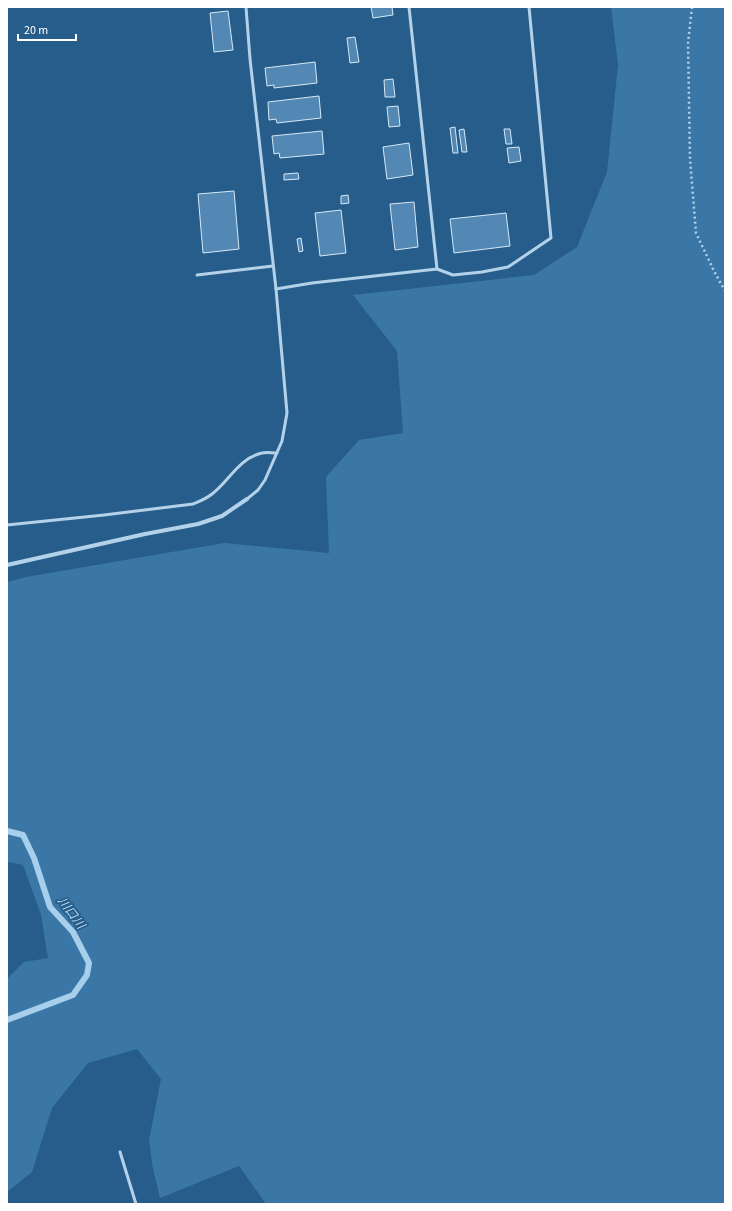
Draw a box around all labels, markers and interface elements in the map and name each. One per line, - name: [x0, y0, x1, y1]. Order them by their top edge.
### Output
- scale bar: [18, 16, 76, 42]
- text: 20 m: [24, 22, 48, 39]
- water label: 川口川: [53, 894, 90, 934]

